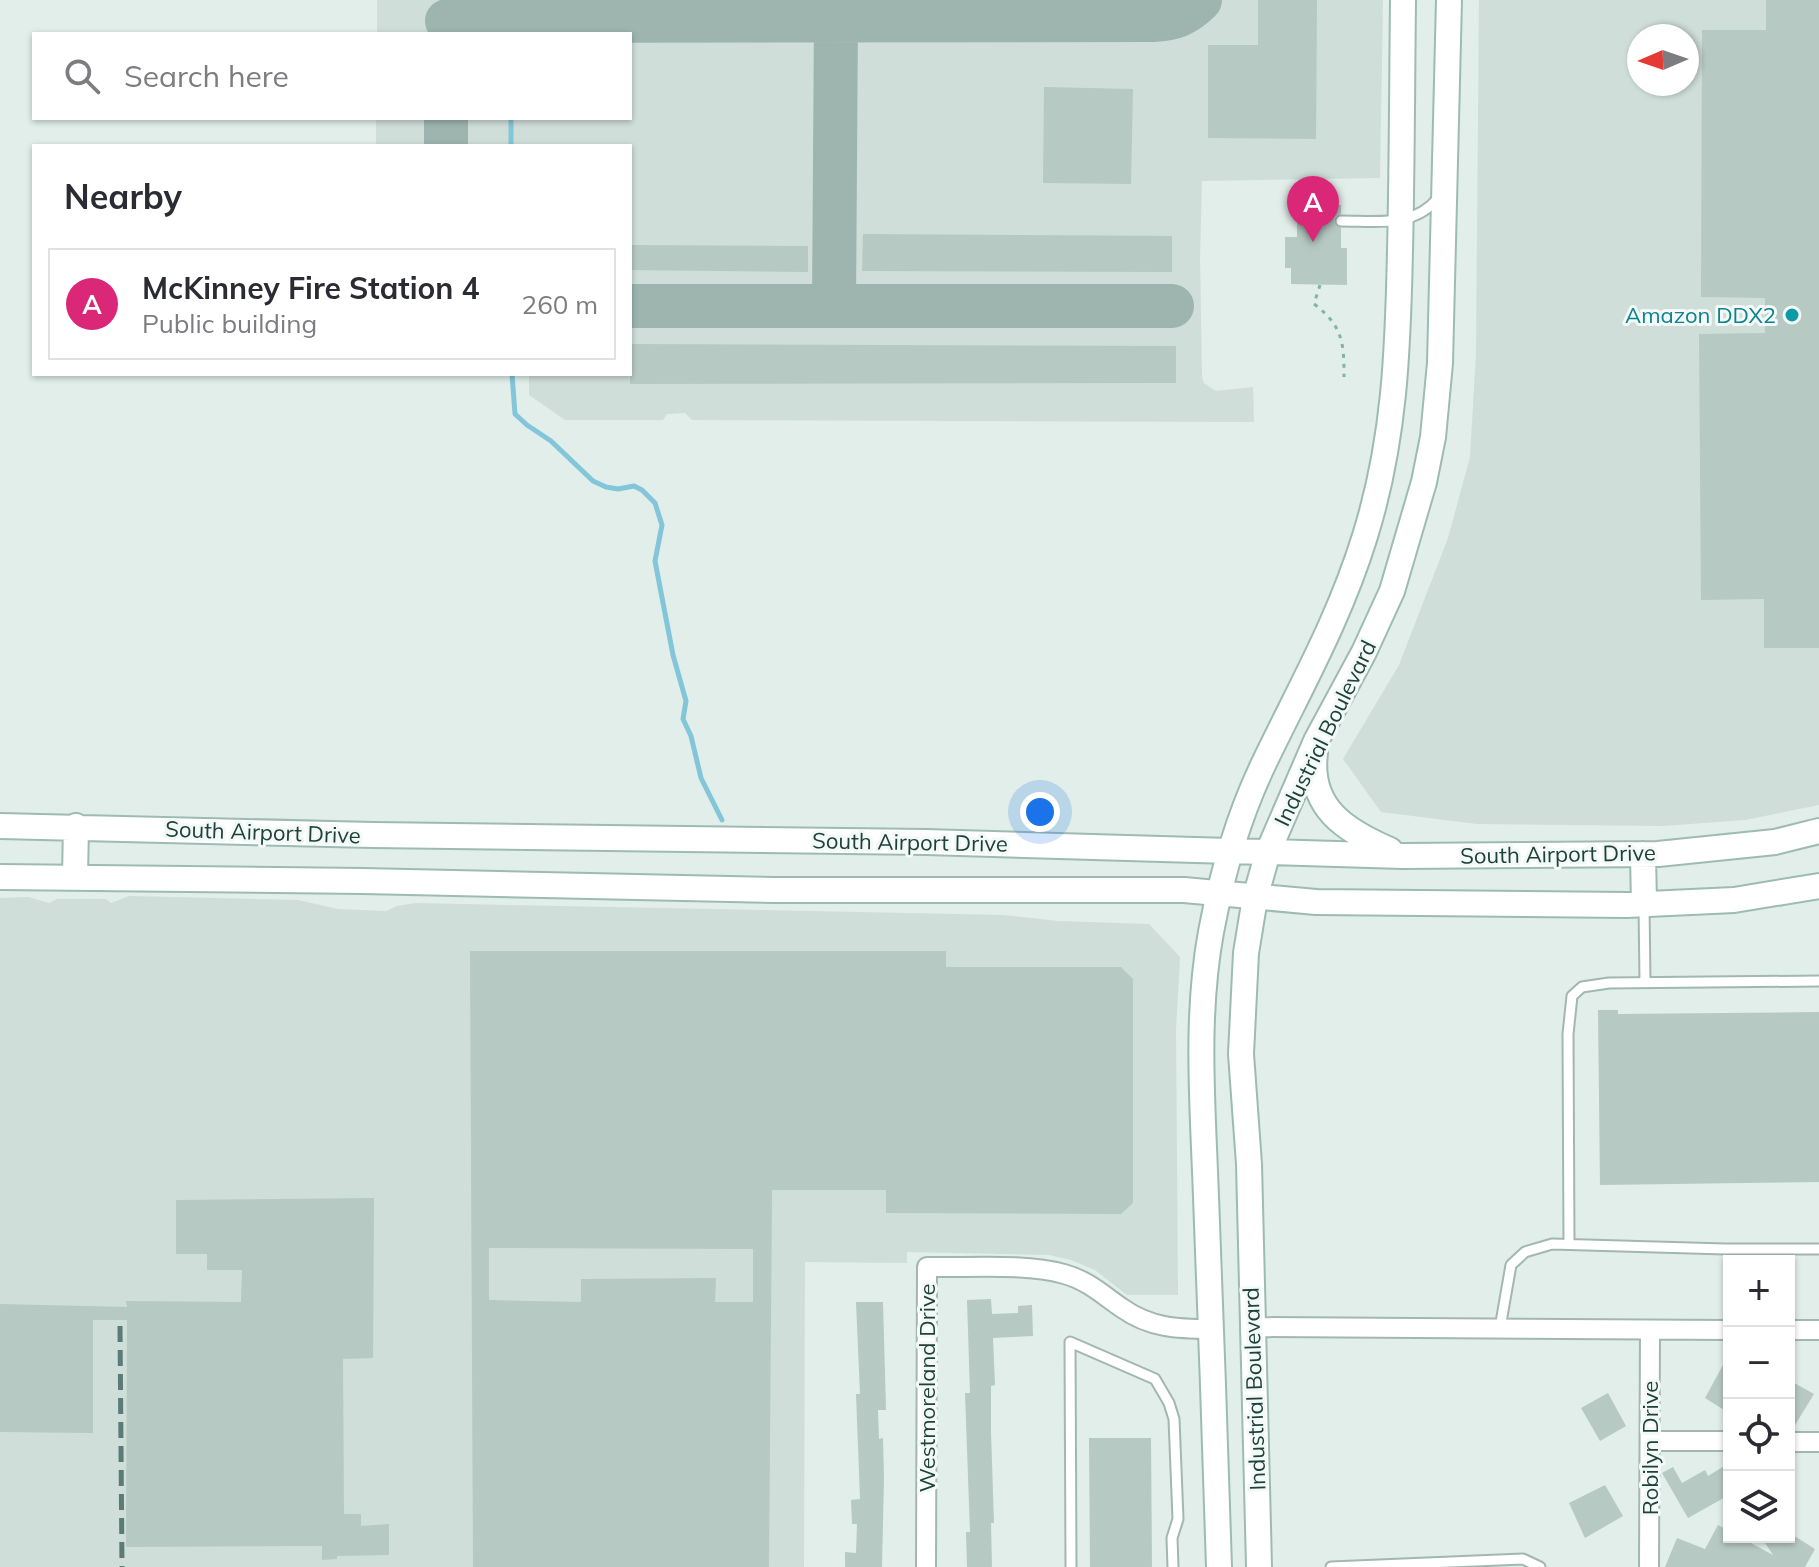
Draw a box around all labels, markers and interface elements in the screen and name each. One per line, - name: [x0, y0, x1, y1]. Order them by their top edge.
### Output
- north arrow: [1627, 24, 1699, 96]
- search box: [32, 32, 632, 120]
- icon: search: [60, 54, 104, 98]
- text: Search here: [124, 57, 289, 95]
- text: Nearby: [64, 175, 182, 218]
- pin: A: [1287, 176, 1339, 242]
- text: McKinney Fire Station 4: [142, 269, 480, 307]
- text: A: [82, 288, 102, 321]
- text: 260 m: [522, 288, 598, 321]
- place label: Amazon DDX2: [1625, 301, 1776, 329]
- marker: Amazon DDX2: [1783, 306, 1801, 324]
- text: Public building: [142, 307, 317, 340]
- street label: Industrial Boulevard: [1268, 635, 1382, 831]
- your location: [1020, 792, 1060, 832]
- street label: South Airport Drive: [165, 815, 361, 849]
- street label: South Airport Drive: [812, 826, 1008, 858]
- street label: South Airport Drive: [1460, 838, 1656, 870]
- map controls: [1723, 1255, 1795, 1543]
- button: +: [1723, 1255, 1795, 1327]
- street label: Westmoreland Drive: [913, 1284, 941, 1492]
- street label: Industrial Boulevard: [1236, 1287, 1272, 1491]
- button: −: [1723, 1327, 1795, 1399]
- street label: Robilyn Drive: [1636, 1381, 1664, 1515]
- button: locate: [1723, 1399, 1795, 1471]
- button: layers: [1723, 1471, 1795, 1543]

